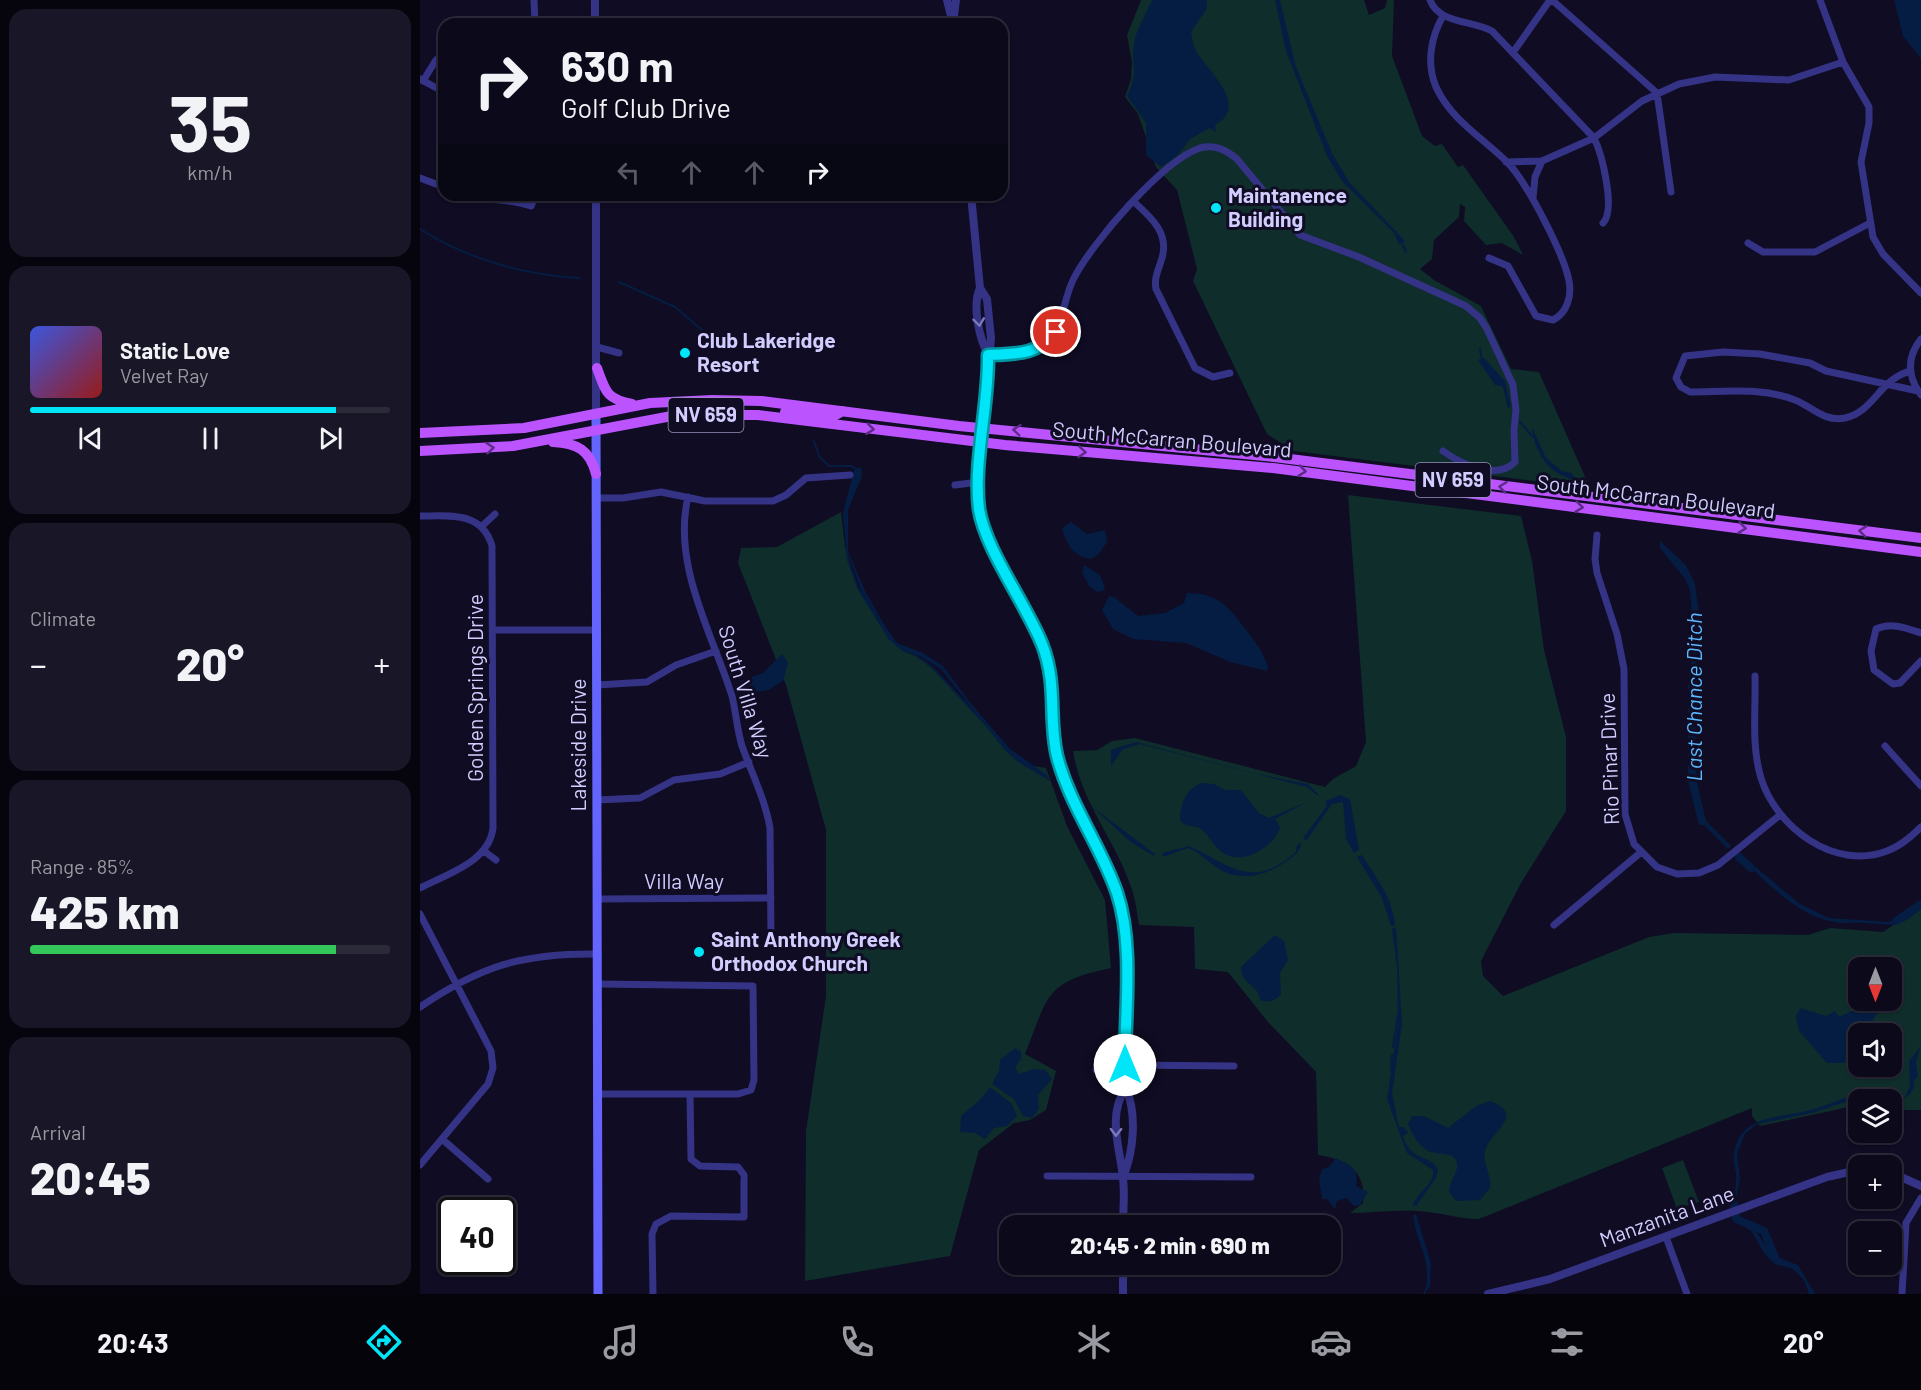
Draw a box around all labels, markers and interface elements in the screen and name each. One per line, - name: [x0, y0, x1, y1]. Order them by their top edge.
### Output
- text: 630 m: [561, 40, 674, 90]
- icon: right: [462, 42, 540, 120]
- text: 35: [168, 74, 252, 168]
- text: Golf Club Drive: [561, 91, 731, 123]
- icon: left: [612, 156, 645, 189]
- icon: ahead: [675, 156, 708, 189]
- icon: ahead: [738, 156, 771, 189]
- icon: right: [801, 156, 834, 189]
- text: km/h: [187, 160, 233, 184]
- place label: Maintanence Building: [1228, 182, 1347, 231]
- marker: Maintanence Building: [1209, 201, 1223, 215]
- pin: [1030, 306, 1081, 357]
- icon: arrive: [1039, 315, 1072, 348]
- one-way arrow: [973, 317, 985, 326]
- place label: Club Lakeridge Resort: [697, 327, 836, 376]
- text: Static Love: [120, 337, 230, 363]
- marker: Club Lakeridge Resort: [678, 346, 692, 360]
- text: Velvet Ray: [120, 363, 209, 387]
- road number: NV 659: [668, 398, 744, 432]
- street label: South McCarran Boulevard: [1051, 416, 1293, 461]
- icon: previous: [74, 422, 107, 455]
- icon: pause: [194, 422, 227, 455]
- icon: next: [314, 422, 347, 455]
- one-way arrow: [865, 422, 874, 435]
- one-way arrow: [1012, 424, 1022, 437]
- one-way arrow: [485, 442, 494, 455]
- one-way arrow: [1077, 445, 1086, 458]
- road number: NV 659: [1416, 463, 1490, 497]
- one-way arrow: [1298, 465, 1307, 477]
- street label: South McCarran Boulevard: [1536, 468, 1777, 523]
- one-way arrow: [1498, 481, 1507, 494]
- one-way arrow: [1574, 501, 1584, 513]
- one-way arrow: [1737, 521, 1746, 533]
- one-way arrow: [1858, 526, 1867, 538]
- street label: Golden Springs Drive: [462, 594, 487, 782]
- text: Climate: [30, 606, 96, 630]
- water label: Last Chance Ditch: [1680, 613, 1706, 781]
- street label: South Villa Way: [714, 622, 779, 762]
- text: 20°: [176, 636, 244, 690]
- text: −: [30, 644, 47, 684]
- text: +: [374, 644, 390, 684]
- street label: Lakeside Drive: [565, 679, 590, 811]
- street label: Rio Pinar Drive: [1594, 692, 1623, 826]
- text: Range · 85%: [30, 854, 134, 878]
- street label: Villa Way: [644, 868, 724, 893]
- text: 425 km: [30, 884, 180, 938]
- place label: Saint Anthony Greek Orthodox Church: [711, 926, 901, 975]
- marker: Saint Anthony Greek Orthodox Church: [692, 945, 706, 959]
- north arrow: [1848, 957, 1902, 1011]
- map controls: [1848, 957, 1902, 1275]
- button: sound: [1848, 1023, 1902, 1077]
- position arrow: [1093, 1033, 1157, 1097]
- button: layers: [1848, 1089, 1902, 1143]
- text: Arrival: [30, 1120, 86, 1144]
- one-way arrow: [1110, 1128, 1122, 1137]
- text: 20:45: [30, 1150, 151, 1204]
- button: +: [1848, 1155, 1902, 1209]
- street label: Manzanita Lane: [1596, 1180, 1737, 1252]
- speed limit sign: 40: [438, 1197, 516, 1275]
- button: −: [1848, 1221, 1902, 1275]
- text: 20:45 · 2 min · 690 m: [1070, 1232, 1270, 1258]
- icon: directions: [363, 1321, 405, 1363]
- icon: music: [600, 1321, 642, 1363]
- icon: phone: [836, 1321, 878, 1363]
- icon: climate: [1073, 1321, 1115, 1363]
- icon: car: [1310, 1321, 1352, 1363]
- icon: filters: [1546, 1321, 1588, 1363]
- text: 20:43: [97, 1326, 169, 1358]
- text: 20°: [1783, 1326, 1824, 1358]

